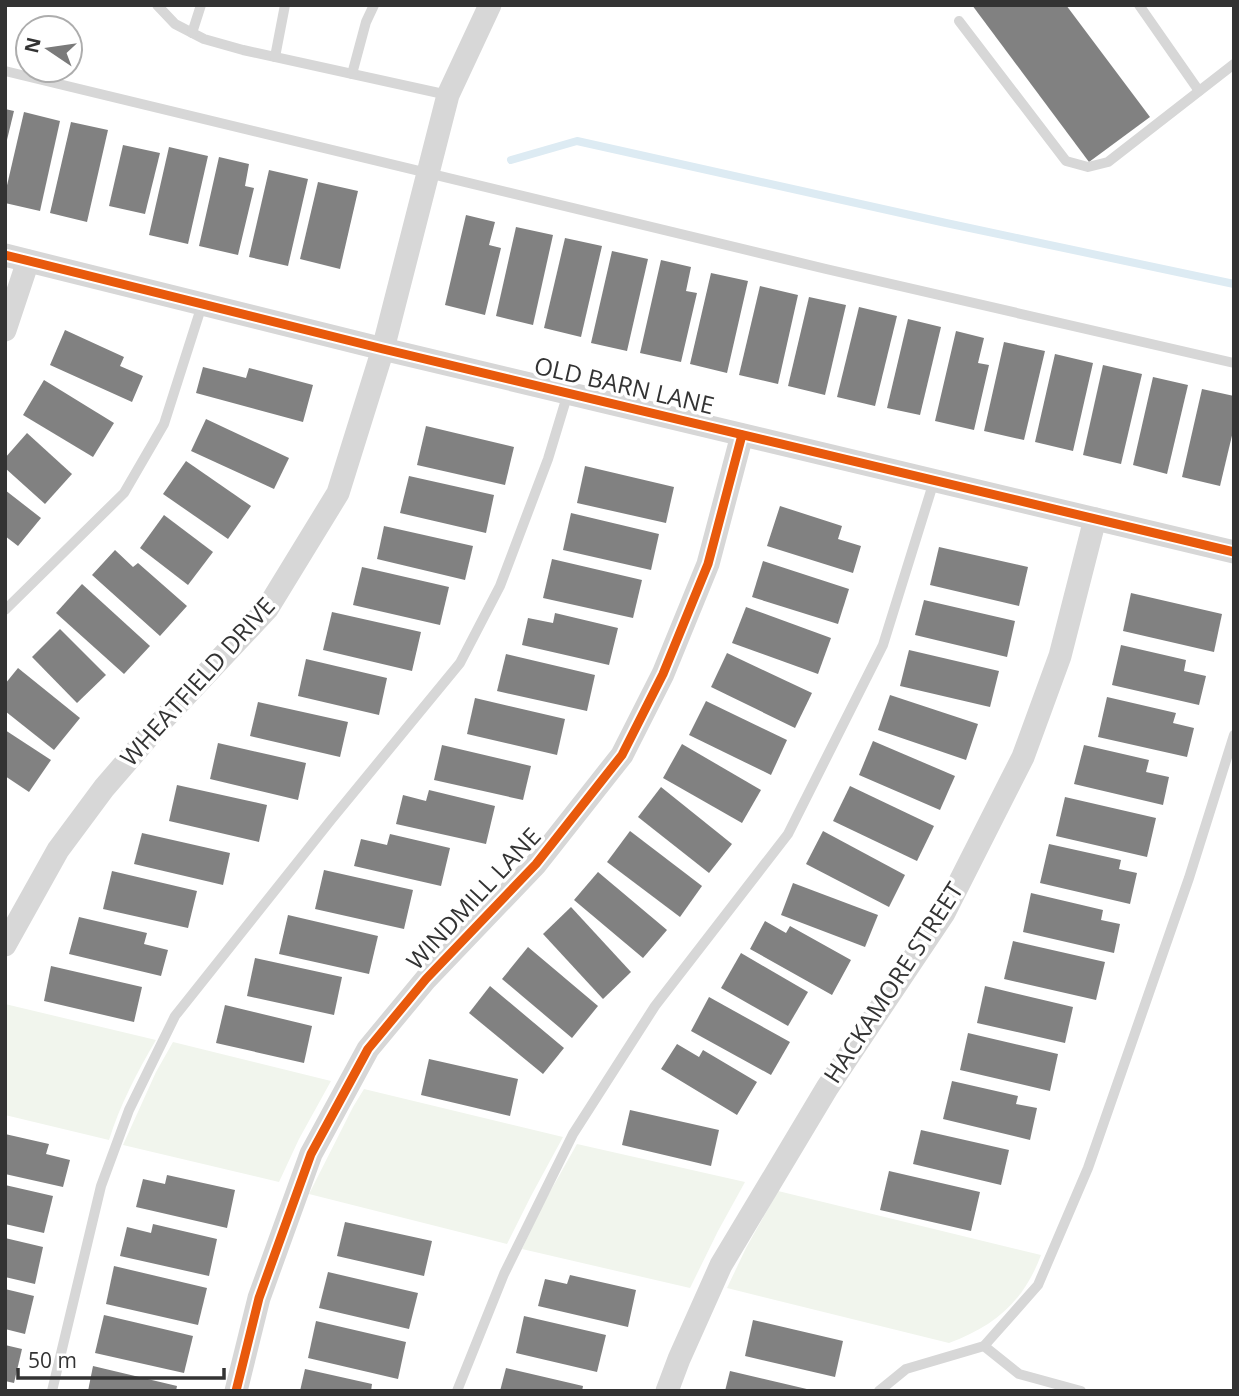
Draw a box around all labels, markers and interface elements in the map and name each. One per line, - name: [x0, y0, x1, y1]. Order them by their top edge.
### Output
- north arrow: [14, 14, 84, 84]
- text: N: [18, 35, 47, 56]
- street label: OLD BARN LANE: [531, 348, 718, 421]
- street label: WHEATFIELD DRIVE: [112, 589, 282, 773]
- street label: WINDMILL LANE: [398, 820, 547, 976]
- street label: HACKAMORE STREET: [815, 875, 970, 1089]
- scale bar: [18, 1336, 224, 1380]
- text: 50 m: [28, 1346, 77, 1374]

